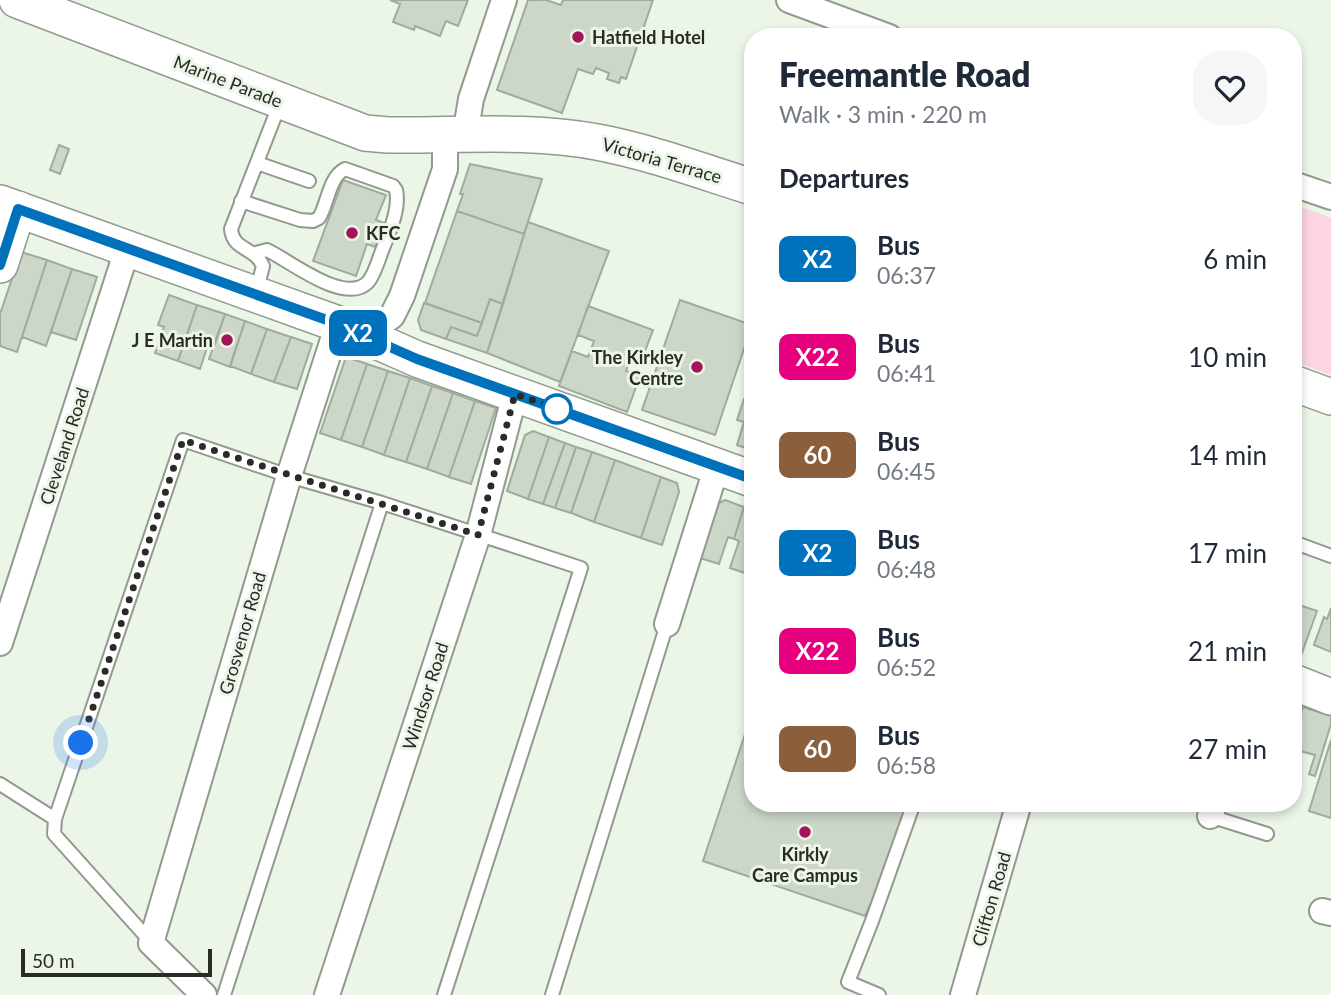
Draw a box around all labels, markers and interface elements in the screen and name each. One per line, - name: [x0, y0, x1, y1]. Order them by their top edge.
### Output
- place label: Hatfield Hotel: [592, 26, 705, 48]
- marker: Hatfield Hotel: [570, 29, 586, 45]
- street label: Marine Parade: [170, 50, 286, 112]
- button: heart: [1193, 51, 1267, 125]
- text: Freemantle Road: [779, 54, 1030, 94]
- text: Walk · 3 min · 220 m: [779, 100, 987, 128]
- street label: Victoria Terrace: [600, 132, 724, 188]
- text: Departures: [779, 162, 909, 194]
- place label: KFC: [366, 222, 400, 244]
- marker: KFC: [344, 225, 360, 241]
- text: Bus: [877, 229, 920, 261]
- text: 6 min: [1203, 243, 1267, 275]
- text: X2: [802, 244, 833, 273]
- text: 06:37: [877, 261, 936, 289]
- line badge: X2: [326, 310, 390, 356]
- text: X2: [343, 318, 373, 347]
- text: Bus: [877, 327, 920, 359]
- place label: J E Martin: [132, 329, 213, 351]
- marker: J E Martin: [219, 332, 235, 348]
- text: 10 min: [1188, 341, 1267, 373]
- text: X22: [796, 342, 839, 371]
- place label: The Kirkley Centre: [592, 346, 684, 389]
- marker: The Kirkley Centre: [689, 359, 705, 375]
- text: 06:41: [877, 359, 936, 387]
- street label: Cleveland Road: [35, 385, 93, 507]
- unlabelled marker: [542, 394, 572, 424]
- text: Bus: [877, 425, 920, 457]
- text: 14 min: [1188, 439, 1267, 471]
- text: 60: [804, 440, 831, 469]
- text: 06:45: [877, 457, 936, 485]
- text: Bus: [877, 523, 920, 555]
- text: 17 min: [1188, 537, 1267, 569]
- text: X2: [802, 538, 833, 567]
- text: 06:48: [877, 555, 936, 583]
- street label: Grosvenor Road: [214, 569, 270, 697]
- text: Bus: [877, 621, 920, 653]
- text: 21 min: [1188, 635, 1267, 667]
- text: X22: [796, 636, 839, 665]
- street label: Windsor Road: [397, 639, 453, 753]
- text: 06:52: [877, 653, 936, 681]
- text: Bus: [877, 719, 920, 751]
- your location: [63, 725, 98, 760]
- text: 27 min: [1188, 733, 1267, 765]
- text: 60: [804, 734, 831, 763]
- text: 06:58: [877, 751, 936, 779]
- marker: Kirkly Care Campus: [797, 824, 813, 840]
- place label: Kirkly Care Campus: [752, 843, 858, 886]
- street label: Clifton Road: [967, 849, 1015, 949]
- scale bar: [21, 946, 212, 978]
- text: 50 m: [32, 949, 75, 972]

